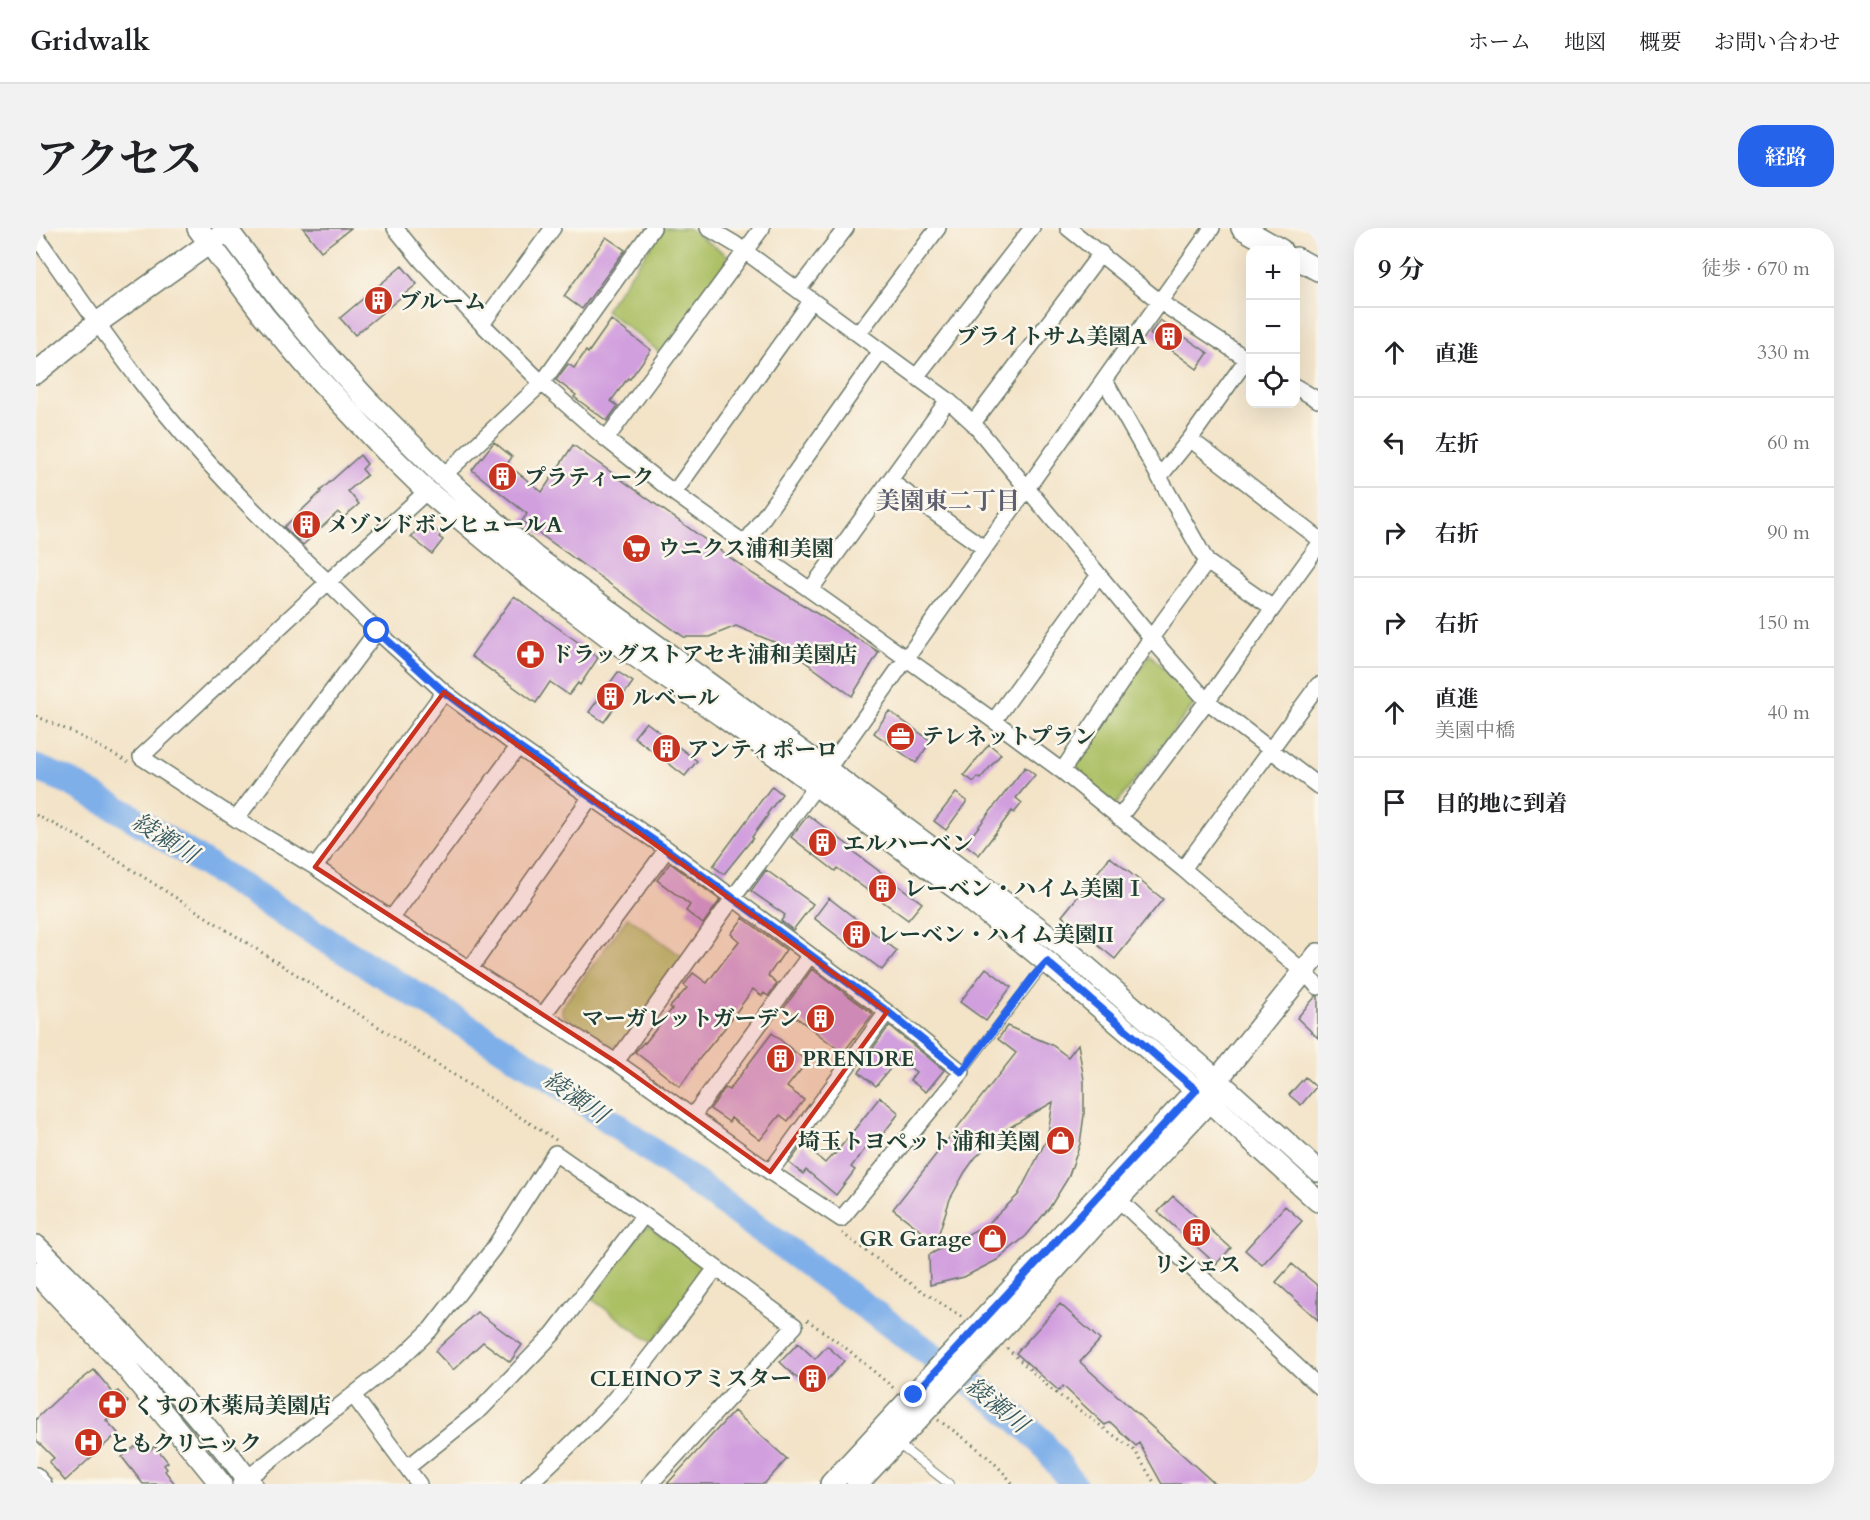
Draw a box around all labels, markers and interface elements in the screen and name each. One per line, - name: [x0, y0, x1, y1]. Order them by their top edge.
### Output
- text: Gridwalk: [30, 22, 150, 60]
- text: ホーム: [1468, 28, 1531, 57]
- text: 地図: [1564, 28, 1606, 57]
- text: 概要: [1639, 28, 1681, 57]
- text: お問い合わせ: [1714, 28, 1840, 57]
- button: 経路: [1738, 125, 1834, 187]
- text: アクセス: [36, 131, 203, 188]
- map controls: [1246, 246, 1300, 408]
- button: +: [1246, 246, 1300, 300]
- text: 9 分: [1378, 252, 1424, 287]
- text: 徒歩 · 670 m: [1701, 255, 1810, 282]
- building icon: ブルーム: [362, 285, 394, 317]
- place label: ブルーム: [399, 287, 486, 317]
- button: −: [1246, 300, 1300, 354]
- building icon: ブライトサム美園A: [1152, 320, 1184, 352]
- place label: ブライトサム美園A: [956, 322, 1147, 352]
- icon: ahead: [1378, 336, 1411, 369]
- text: 直進: [1435, 339, 1479, 369]
- text: 330 m: [1757, 339, 1810, 366]
- button: locate: [1246, 354, 1300, 408]
- icon: left: [1378, 426, 1411, 459]
- text: 左折: [1435, 429, 1479, 459]
- text: 60 m: [1767, 429, 1810, 456]
- building icon: プラティーク: [487, 461, 519, 493]
- place label: プラティーク: [524, 463, 654, 493]
- district label: 美園東二丁目: [876, 485, 1020, 518]
- building icon: メゾンドボンヒュールA: [290, 508, 322, 540]
- place label: メゾンドボンヒュールA: [327, 510, 563, 540]
- icon: right: [1378, 516, 1411, 549]
- text: 右折: [1435, 519, 1479, 549]
- text: 90 m: [1767, 519, 1810, 546]
- supermarket icon: ウニクス浦和美園: [621, 532, 653, 564]
- place label: ウニクス浦和美園: [658, 534, 834, 564]
- icon: right: [1378, 606, 1411, 639]
- text: 右折: [1435, 609, 1479, 639]
- text: 150 m: [1757, 609, 1810, 636]
- route start: [363, 617, 389, 643]
- pharmacy icon: ドラッグストアセキ浦和美園店: [514, 638, 546, 670]
- place label: ドラッグストアセキ浦和美園店: [551, 640, 857, 670]
- building icon: ルベール: [595, 681, 627, 713]
- place label: ルベール: [632, 683, 720, 713]
- text: 直進: [1435, 684, 1479, 714]
- icon: ahead: [1378, 696, 1411, 729]
- text: 40 m: [1767, 699, 1810, 726]
- text: 美園中橋: [1435, 717, 1515, 744]
- office icon: テレネットプラン: [885, 720, 917, 752]
- place label: テレネットプラン: [922, 722, 1096, 752]
- building icon: アンティポーロ: [650, 733, 682, 765]
- place label: アンティポーロ: [687, 735, 838, 765]
- icon: arrive: [1378, 786, 1411, 819]
- text: 目的地に到着: [1435, 789, 1567, 819]
- water label: 綾瀬川: [125, 805, 207, 873]
- building icon: エルハーベン: [806, 827, 838, 859]
- place label: エルハーベン: [843, 829, 973, 859]
- building icon: レーベン・ハイム美園Ⅰ: [867, 872, 899, 904]
- place label: レーベン・ハイム美園Ⅰ: [904, 874, 1146, 904]
- building icon: レーベン・ハイム美園II: [840, 918, 872, 950]
- place label: レーベン・ハイム美園II: [877, 920, 1114, 950]
- building icon: マーガレットガーデン: [805, 1002, 837, 1034]
- place label: マーガレットガーデン: [582, 1004, 800, 1034]
- building icon: PRENDRE: [765, 1042, 797, 1074]
- place label: PRENDRE: [802, 1044, 914, 1074]
- water label: 綾瀬川: [537, 1063, 617, 1133]
- shop icon: 埼玉トヨペット浦和美園: [1045, 1125, 1077, 1157]
- place label: 埼玉トヨペット浦和美園: [798, 1127, 1040, 1157]
- building icon: リシェス: [1181, 1216, 1213, 1248]
- shop icon: GR Garage: [977, 1222, 1009, 1254]
- place label: GR Garage: [859, 1224, 972, 1254]
- place label: リシェス: [1153, 1250, 1241, 1280]
- building icon: CLEINOアミスター: [797, 1362, 829, 1394]
- place label: CLEINOアミスター: [590, 1364, 792, 1394]
- water label: 綾瀬川: [958, 1370, 1037, 1443]
- route end: [900, 1381, 926, 1407]
- pharmacy icon: くすの木薬局美園店: [96, 1389, 128, 1421]
- place label: くすの木薬局美園店: [133, 1391, 331, 1421]
- hospital icon: ともクリニック: [72, 1427, 104, 1459]
- place label: ともクリニック: [109, 1429, 262, 1459]

